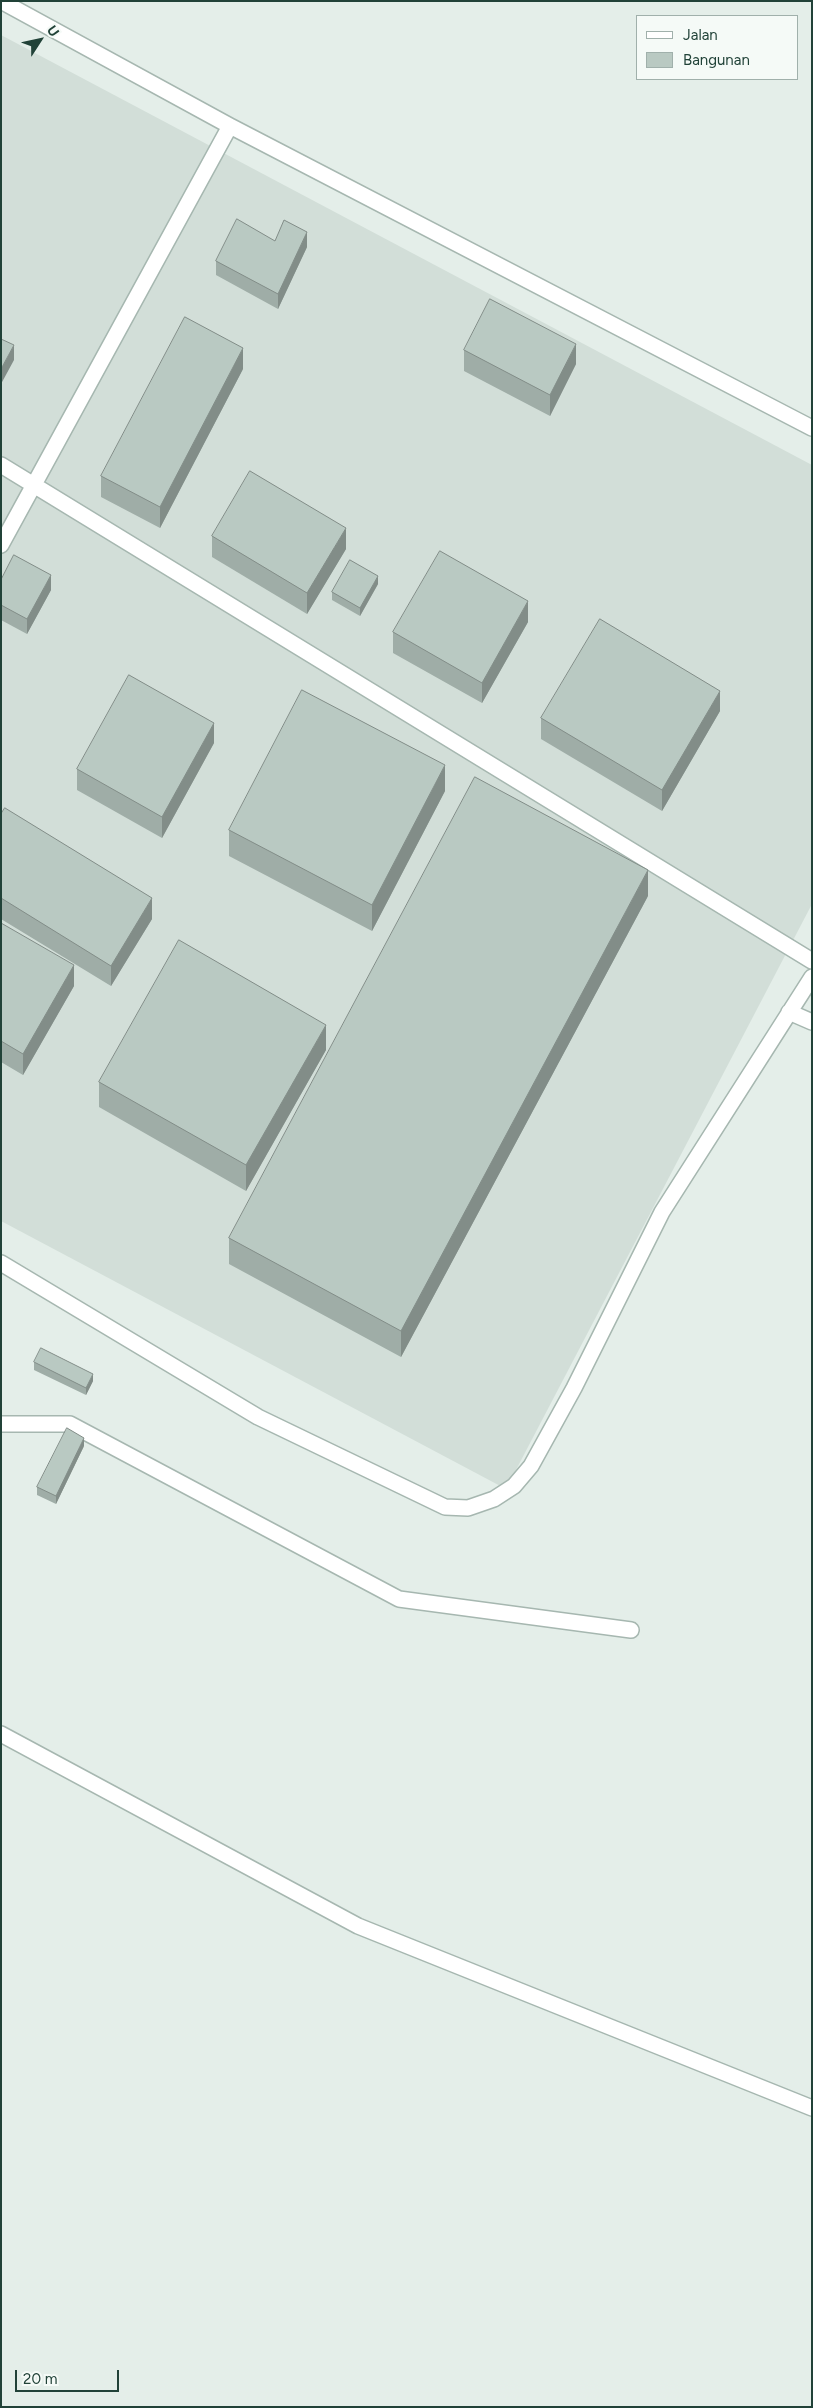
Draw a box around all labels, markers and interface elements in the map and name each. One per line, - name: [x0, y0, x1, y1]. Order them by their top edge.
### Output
- north arrow: [15, 15, 65, 65]
- legend: [636, 15, 798, 80]
- text: U: [43, 22, 62, 40]
- text: Jalan: [683, 26, 718, 44]
- text: Bangunan: [683, 51, 750, 69]
- scale bar: [18, 2360, 121, 2392]
- text: 20 m: [23, 2370, 57, 2388]

